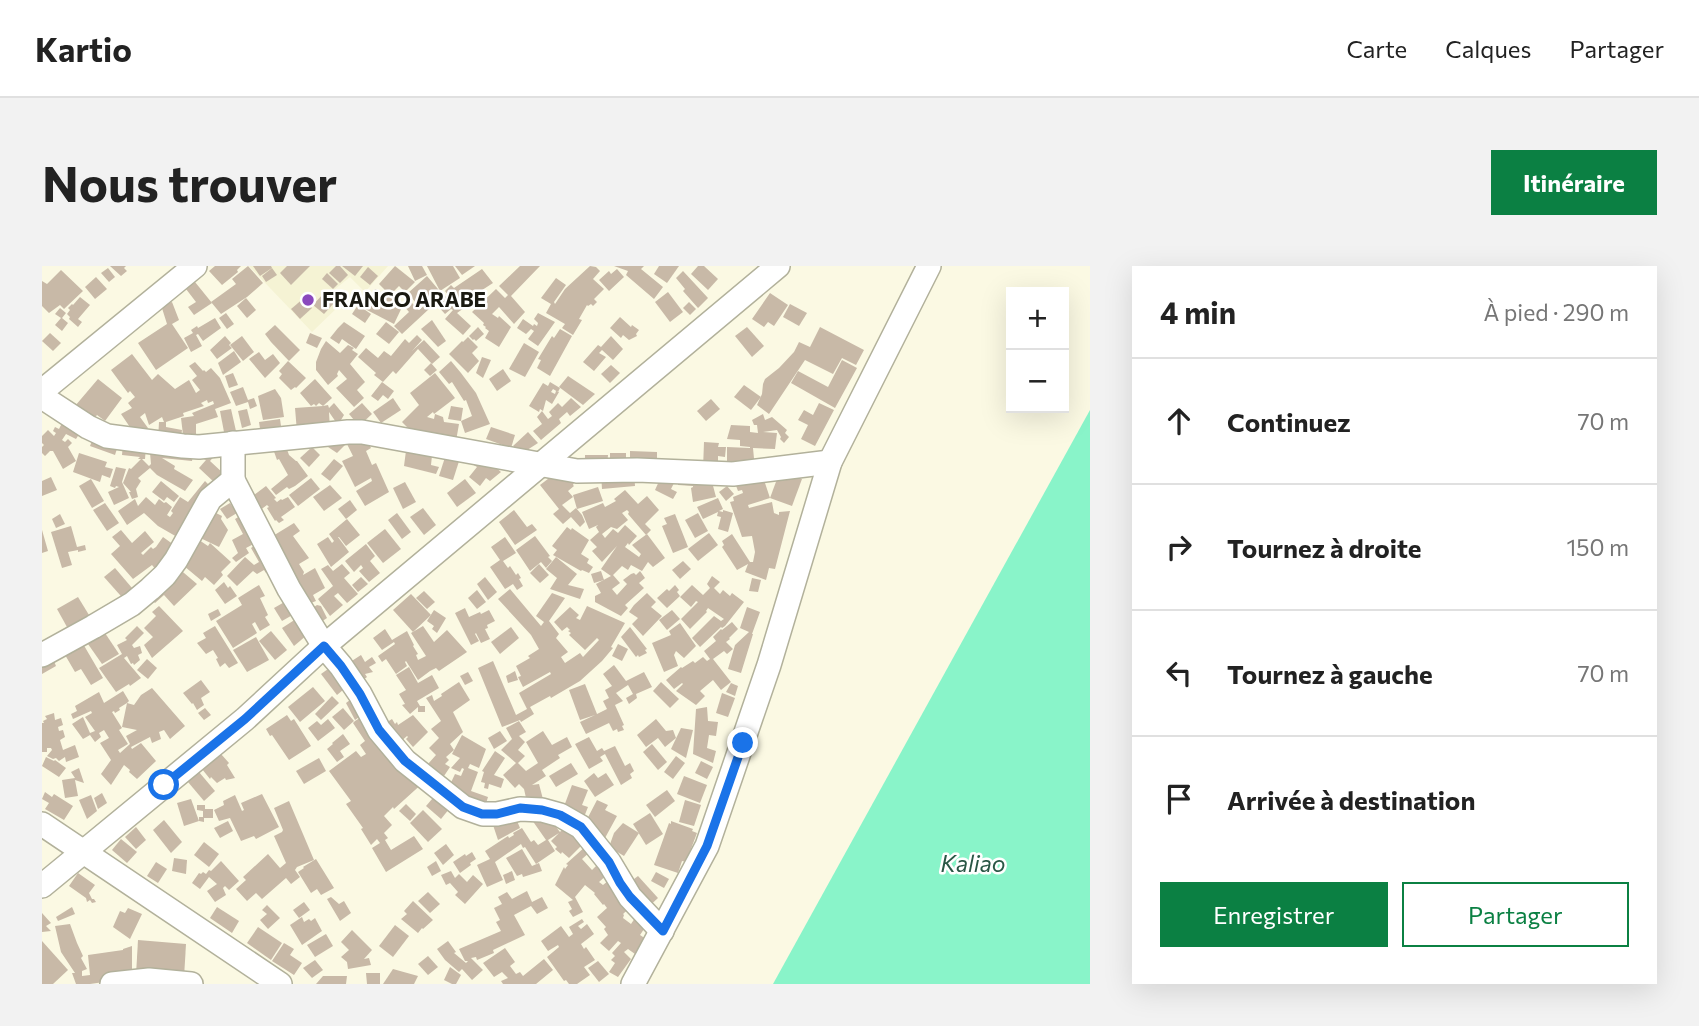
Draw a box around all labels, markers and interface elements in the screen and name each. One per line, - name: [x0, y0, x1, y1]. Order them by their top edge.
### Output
- text: Kartio: [35, 28, 132, 69]
- text: Carte: [1346, 34, 1407, 63]
- text: Calques: [1445, 34, 1531, 63]
- text: Partager: [1569, 34, 1664, 63]
- button: Itinéraire: [1491, 150, 1657, 215]
- text: Nous trouver: [42, 152, 337, 212]
- place label: FRANCO ARABE: [322, 286, 486, 311]
- map controls: [1006, 287, 1069, 413]
- button: +: [1006, 287, 1069, 350]
- marker: FRANCO ARABE: [300, 292, 316, 308]
- text: 4 min: [1160, 293, 1236, 330]
- text: À pied · 290 m: [1483, 298, 1629, 326]
- button: −: [1006, 350, 1069, 413]
- icon: ahead: [1160, 402, 1198, 440]
- text: Continuez: [1227, 406, 1351, 437]
- text: 70 m: [1577, 407, 1629, 435]
- icon: right: [1160, 528, 1198, 566]
- text: Tournez à droite: [1227, 532, 1422, 563]
- text: 150 m: [1566, 533, 1629, 561]
- icon: left: [1160, 654, 1198, 692]
- text: Tournez à gauche: [1227, 658, 1433, 689]
- text: 70 m: [1577, 659, 1629, 687]
- route end: [727, 727, 758, 758]
- route start: [148, 769, 179, 800]
- icon: arrive: [1160, 780, 1198, 818]
- text: Arrivée à destination: [1227, 784, 1475, 815]
- water label: Kaliao: [941, 849, 1006, 877]
- button: Enregistrer: [1160, 882, 1388, 947]
- button: Partager: [1402, 882, 1629, 947]

